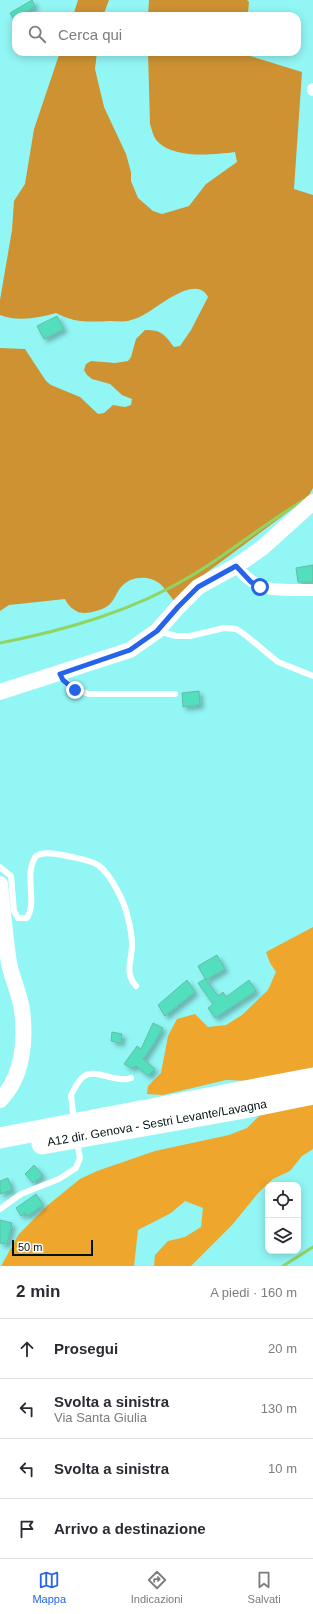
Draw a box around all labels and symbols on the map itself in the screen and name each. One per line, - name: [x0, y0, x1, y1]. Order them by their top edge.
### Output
- route start: [251, 578, 269, 596]
- route end: [66, 681, 84, 699]
- street label: A12 dir. Genova - Sestri Levante/Lavagna: [46, 1097, 268, 1149]
- scale bar: [12, 1238, 93, 1257]

